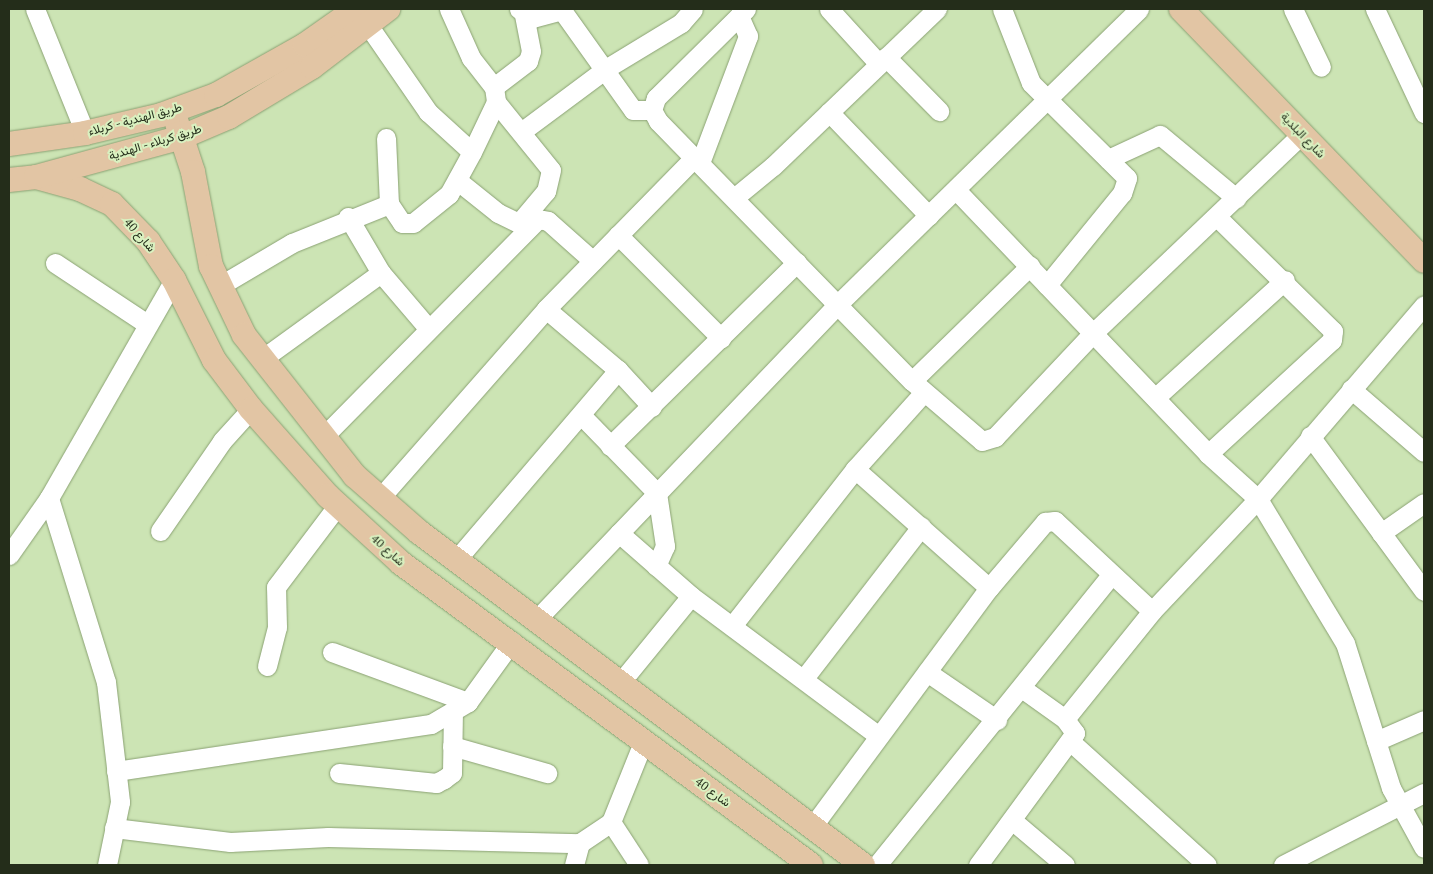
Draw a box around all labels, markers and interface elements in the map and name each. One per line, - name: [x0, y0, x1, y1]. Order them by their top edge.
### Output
- street label: طريق الهندية - كربلاء: [86, 99, 184, 139]
- street label: شارع البلدية: [1278, 109, 1328, 161]
- street label: طريق كربلاء - الهندية: [106, 121, 204, 163]
- street label: شارع 40: [121, 215, 159, 255]
- street label: شارع 40: [368, 531, 408, 569]
- street label: شارع 40: [693, 774, 733, 810]

